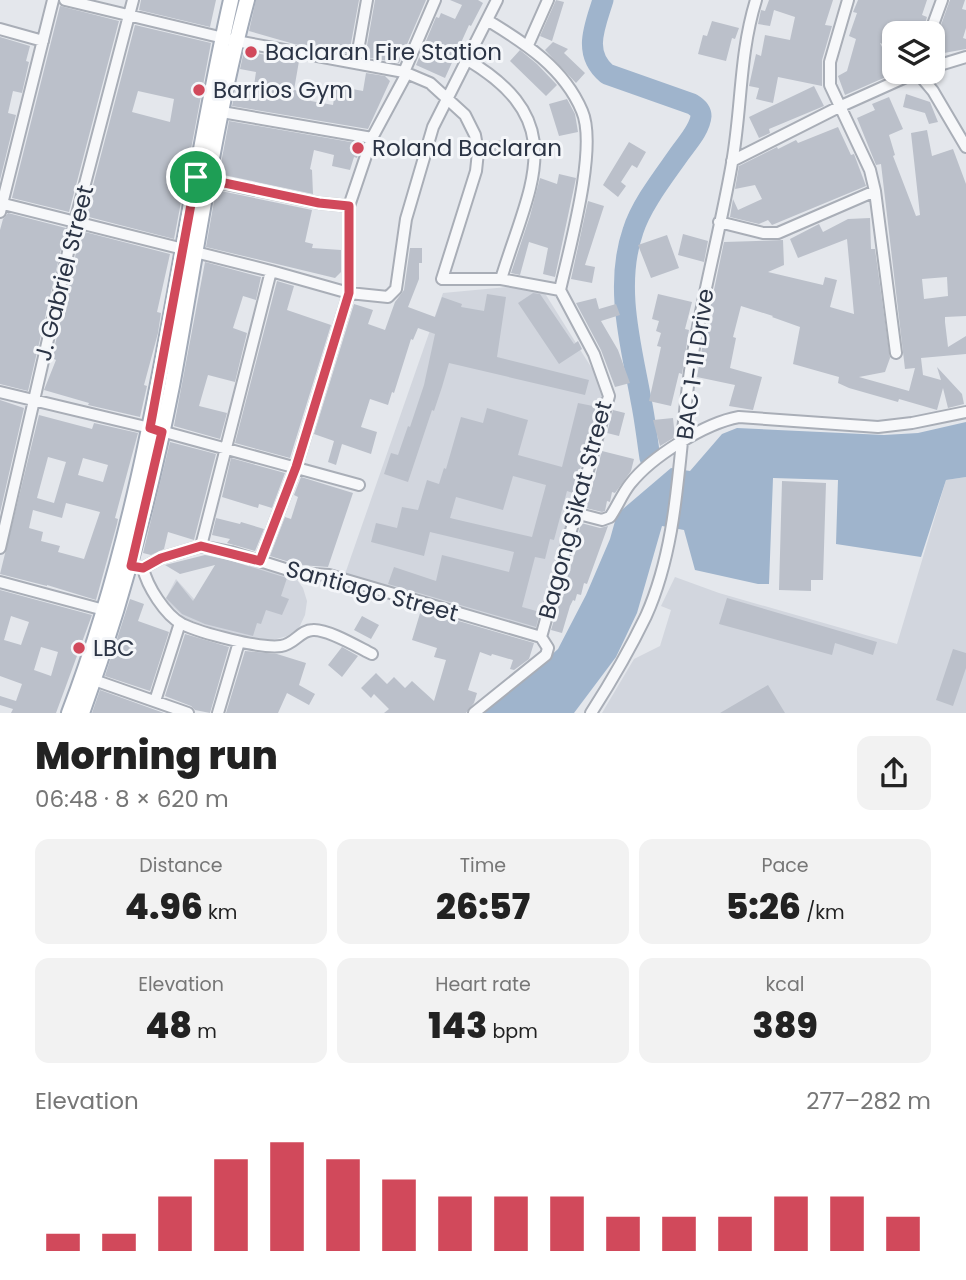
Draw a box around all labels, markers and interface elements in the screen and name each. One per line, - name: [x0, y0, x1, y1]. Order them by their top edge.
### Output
- map controls: [882, 21, 945, 84]
- button: layers: [882, 21, 945, 84]
- place label: Baclaran Fire Station: [265, 36, 502, 68]
- marker: Baclaran Fire Station: [243, 44, 259, 60]
- place label: Barrios Gym: [213, 74, 353, 106]
- marker: Barrios Gym: [191, 82, 207, 98]
- place label: Roland Baclaran: [372, 132, 562, 164]
- marker: Roland Baclaran: [350, 140, 366, 156]
- pin: [166, 147, 226, 207]
- icon: arrive: [177, 158, 215, 196]
- street label: J. Gabriel Street: [27, 182, 101, 364]
- street label: BAC 1-11 Drive: [669, 286, 721, 442]
- street label: Bagong Sikat Street: [530, 397, 620, 623]
- street label: Santiago Street: [282, 553, 462, 629]
- place label: LBC: [93, 632, 135, 664]
- marker: LBC: [71, 640, 87, 656]
- text: Morning run: [35, 729, 278, 782]
- button: share: [857, 736, 931, 810]
- text: 06:48 · 8 × 620 m: [35, 783, 229, 815]
- text: Distance: [139, 852, 223, 879]
- text: Time: [460, 852, 506, 879]
- text: Pace: [761, 852, 809, 879]
- text: 4.96: [125, 882, 203, 931]
- text: 26:57: [436, 882, 530, 931]
- text: 5:26: [725, 882, 801, 931]
- text: km: [203, 899, 237, 926]
- text: /km: [801, 899, 845, 926]
- text: Elevation: [138, 971, 224, 998]
- text: Heart rate: [435, 971, 531, 998]
- text: kcal: [766, 971, 804, 998]
- text: 48: [145, 1001, 192, 1050]
- text: 143: [428, 1001, 487, 1050]
- text: 389: [752, 1001, 818, 1050]
- text: m: [192, 1018, 217, 1045]
- text: bpm: [487, 1018, 538, 1045]
- text: Elevation: [35, 1085, 139, 1117]
- text: 277–282 m: [806, 1085, 931, 1117]

